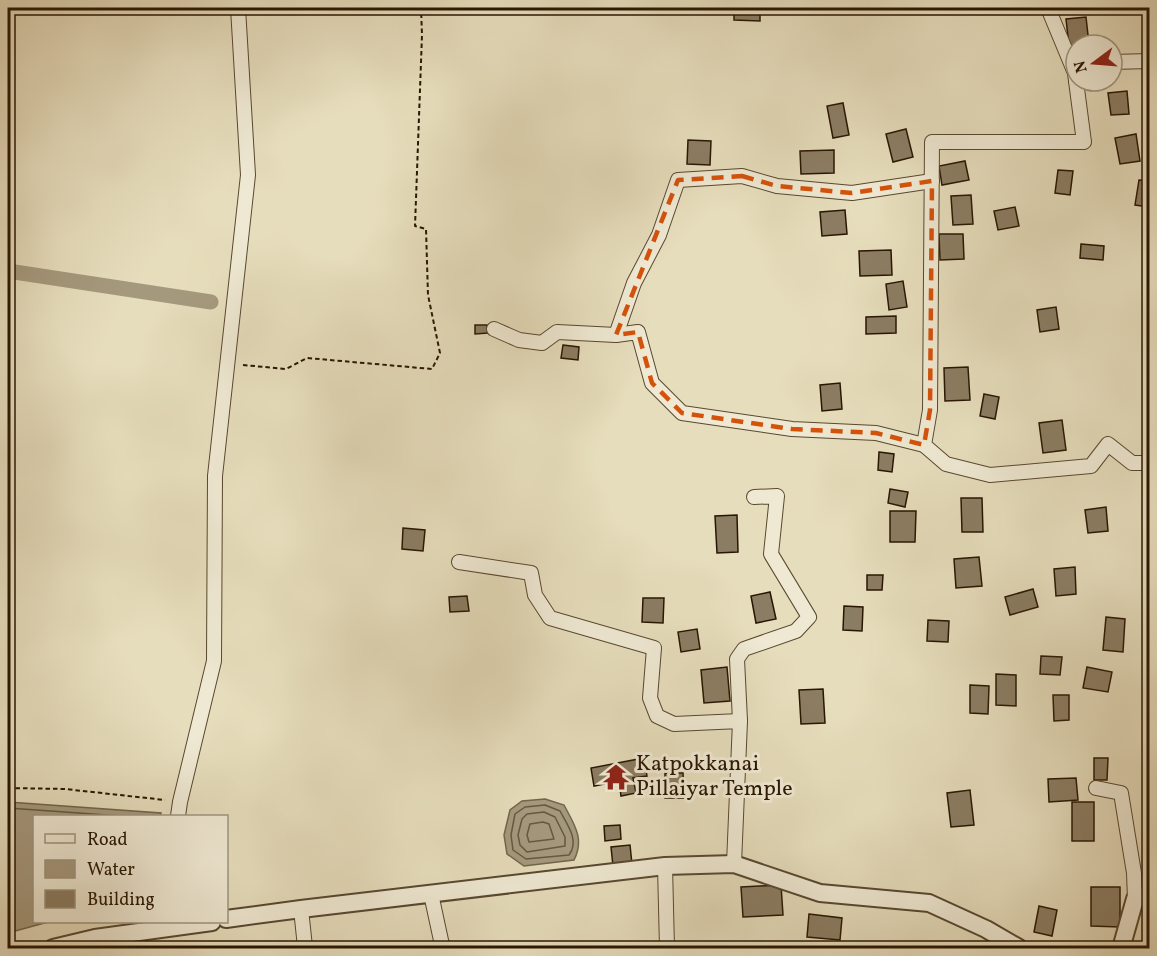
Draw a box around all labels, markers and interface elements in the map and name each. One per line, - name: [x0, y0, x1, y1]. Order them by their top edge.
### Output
- north arrow: [1064, 33, 1124, 93]
- text: N: [1069, 58, 1094, 75]
- place label: Katpokkanai Pillaiyar Temple: [636, 749, 793, 805]
- temple icon: Katpokkanai Pillaiyar Temple: [601, 762, 631, 792]
- legend: [33, 815, 228, 923]
- text: Road: [87, 828, 128, 853]
- text: Water: [87, 858, 135, 883]
- text: Building: [87, 888, 155, 913]

